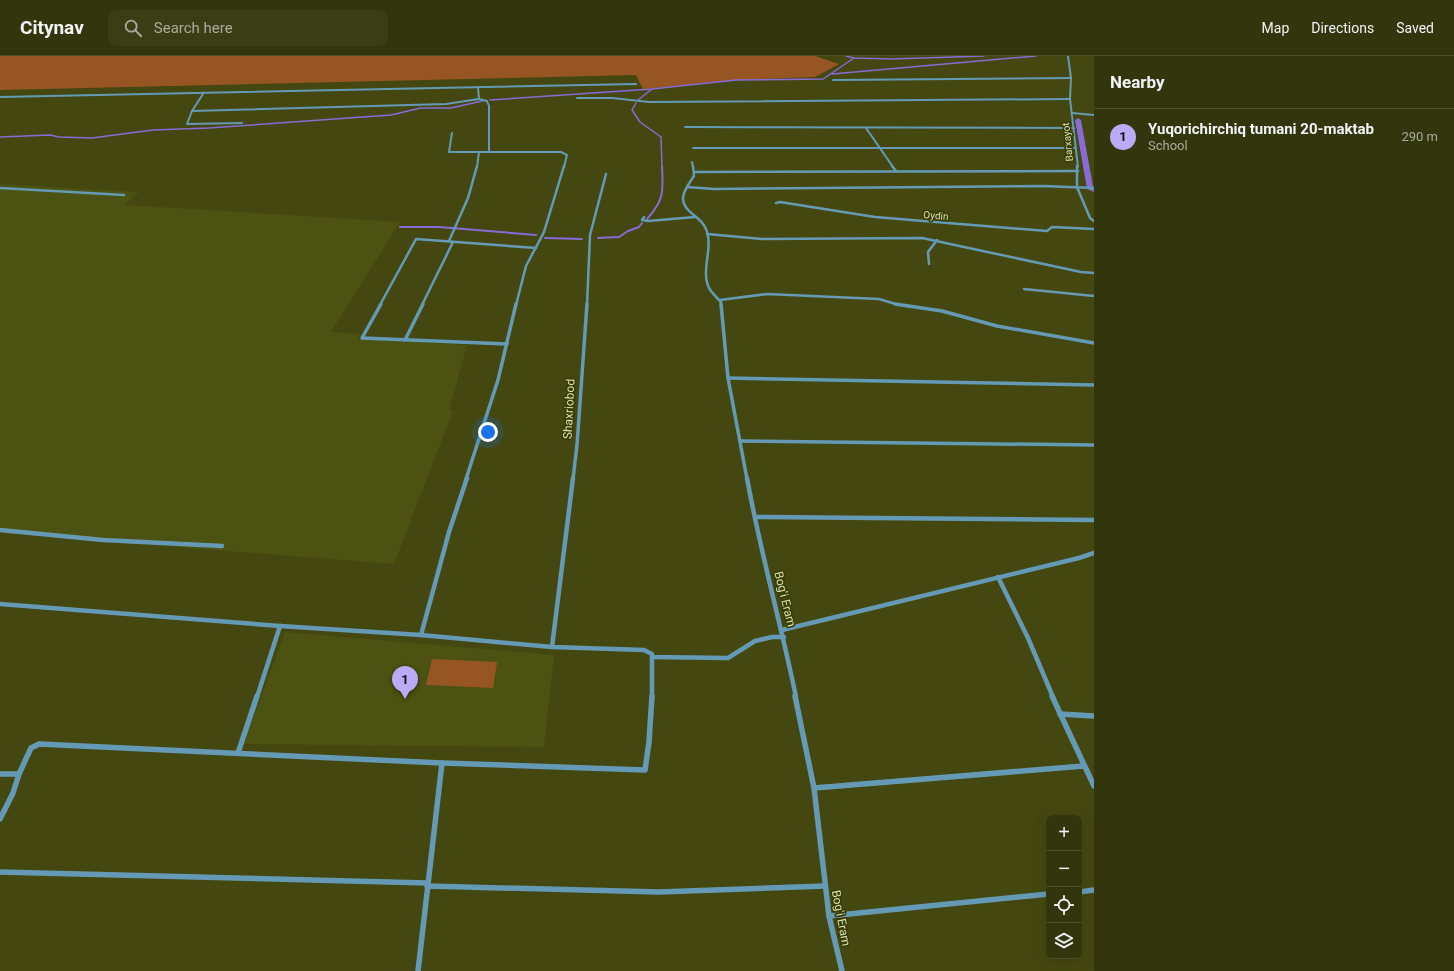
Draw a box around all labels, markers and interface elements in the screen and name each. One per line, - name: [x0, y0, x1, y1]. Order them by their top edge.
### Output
- search box: [108, 10, 388, 46]
- text: Citynav: [20, 16, 84, 39]
- icon: search: [122, 17, 144, 39]
- text: Search here: [154, 19, 233, 37]
- text: Map: [1262, 20, 1289, 36]
- text: Directions: [1311, 20, 1374, 36]
- text: Saved: [1396, 20, 1434, 36]
- text: Nearby: [1110, 72, 1165, 92]
- text: Yuqorichirchiq tumani 20-maktab: [1148, 120, 1374, 138]
- street label: Barxayot: [1060, 122, 1075, 162]
- text: 1: [1119, 129, 1127, 144]
- text: 290 m: [1401, 129, 1438, 144]
- text: School: [1148, 138, 1188, 153]
- street label: Oydin: [923, 209, 949, 222]
- street label: Shaxriobod: [560, 378, 578, 440]
- your location: [478, 422, 498, 442]
- street label: Bog'i Eram: [771, 570, 799, 628]
- pin: 1: [392, 666, 418, 699]
- map controls: [1046, 815, 1082, 959]
- button: +: [1046, 815, 1082, 851]
- button: −: [1046, 851, 1082, 887]
- button: locate: [1046, 887, 1082, 923]
- street label: Bog'i Eram: [829, 889, 853, 947]
- button: layers: [1046, 923, 1082, 959]

